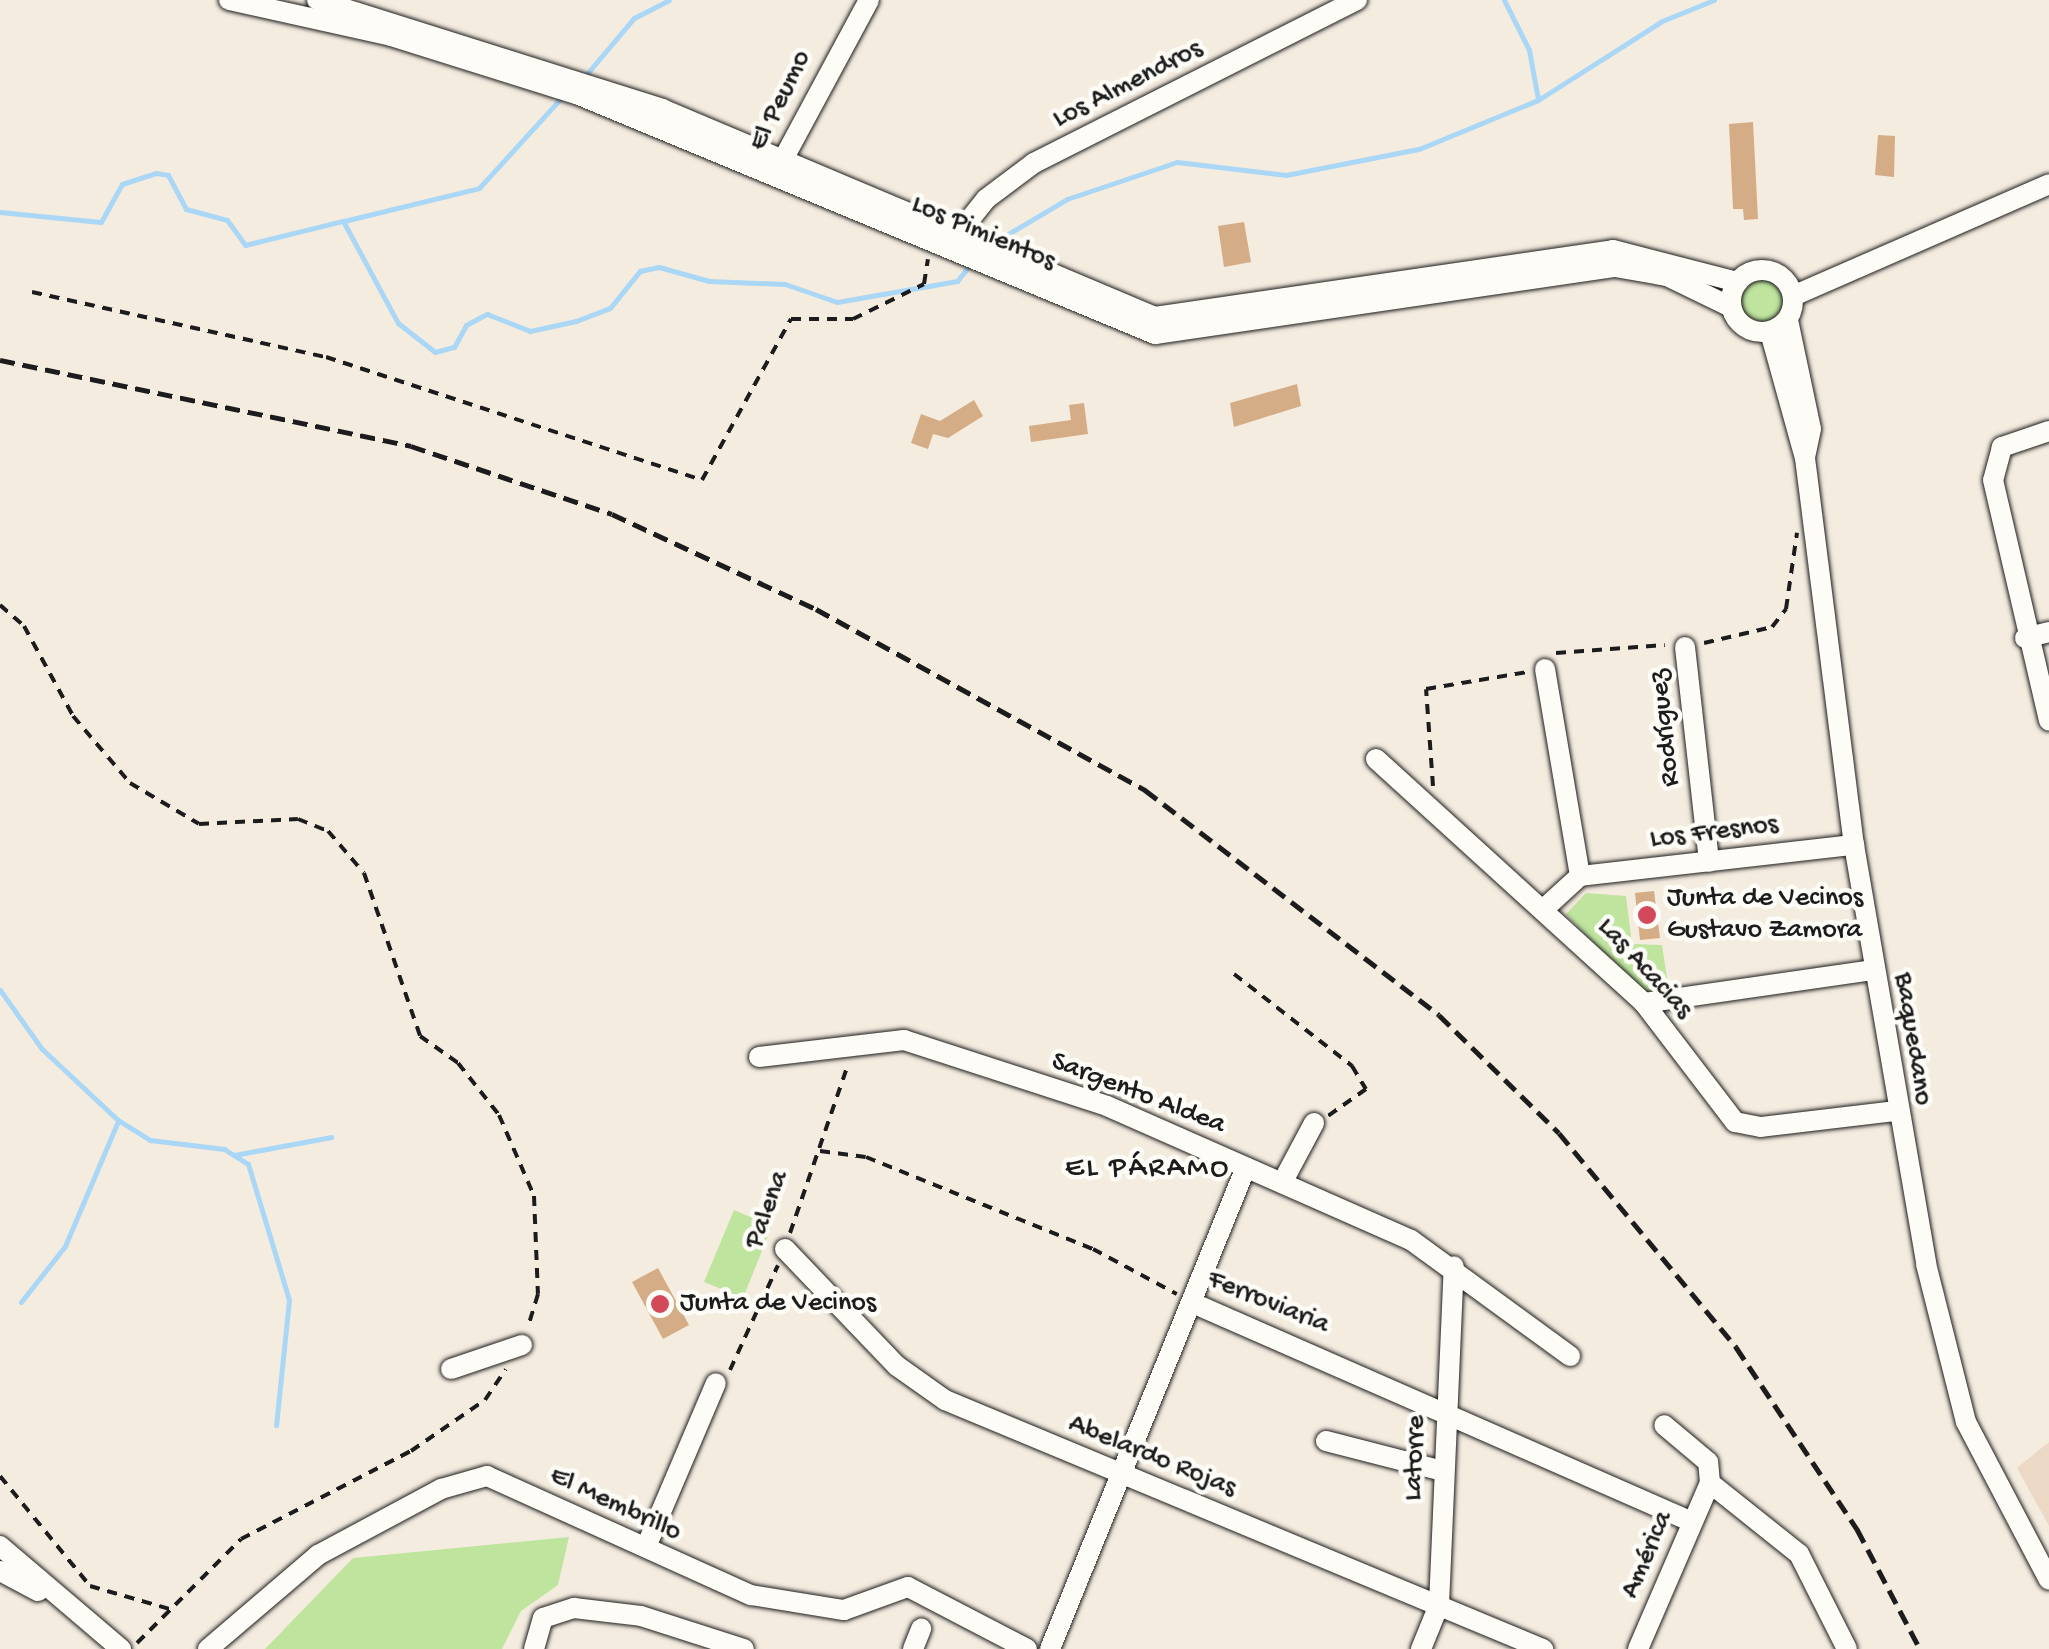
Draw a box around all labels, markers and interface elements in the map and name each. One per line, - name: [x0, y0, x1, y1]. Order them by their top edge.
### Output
- street label: Los Almendros: [1048, 33, 1208, 137]
- street label: El Peumo: [742, 45, 820, 157]
- street label: Los Pimientos: [906, 189, 1060, 279]
- street label: Rodríguez: [1643, 668, 1689, 788]
- street label: Los Fresnos: [1648, 808, 1780, 858]
- place label: Junta de Vecinos Gustavo Zamora: [1667, 882, 1863, 948]
- marker: Junta de Vecinos Gustavo Zamora: [1636, 904, 1658, 926]
- street label: Las Acacias: [1589, 912, 1699, 1026]
- street label: Baquedano: [1885, 970, 1939, 1108]
- street label: Sargento Aldea: [1046, 1045, 1230, 1143]
- district label: EL PÁRAMO: [1065, 1152, 1231, 1188]
- street label: Palena: [738, 1166, 798, 1254]
- street label: Ferroviaria: [1202, 1263, 1334, 1343]
- place label: Junta de Vecinos: [680, 1287, 876, 1321]
- marker: Junta de Vecinos: [649, 1293, 671, 1315]
- street label: Abelardo Rojas: [1063, 1408, 1241, 1506]
- street label: Latorre: [1398, 1414, 1434, 1502]
- street label: El Membrillo: [544, 1460, 686, 1550]
- street label: América: [1615, 1506, 1681, 1604]

